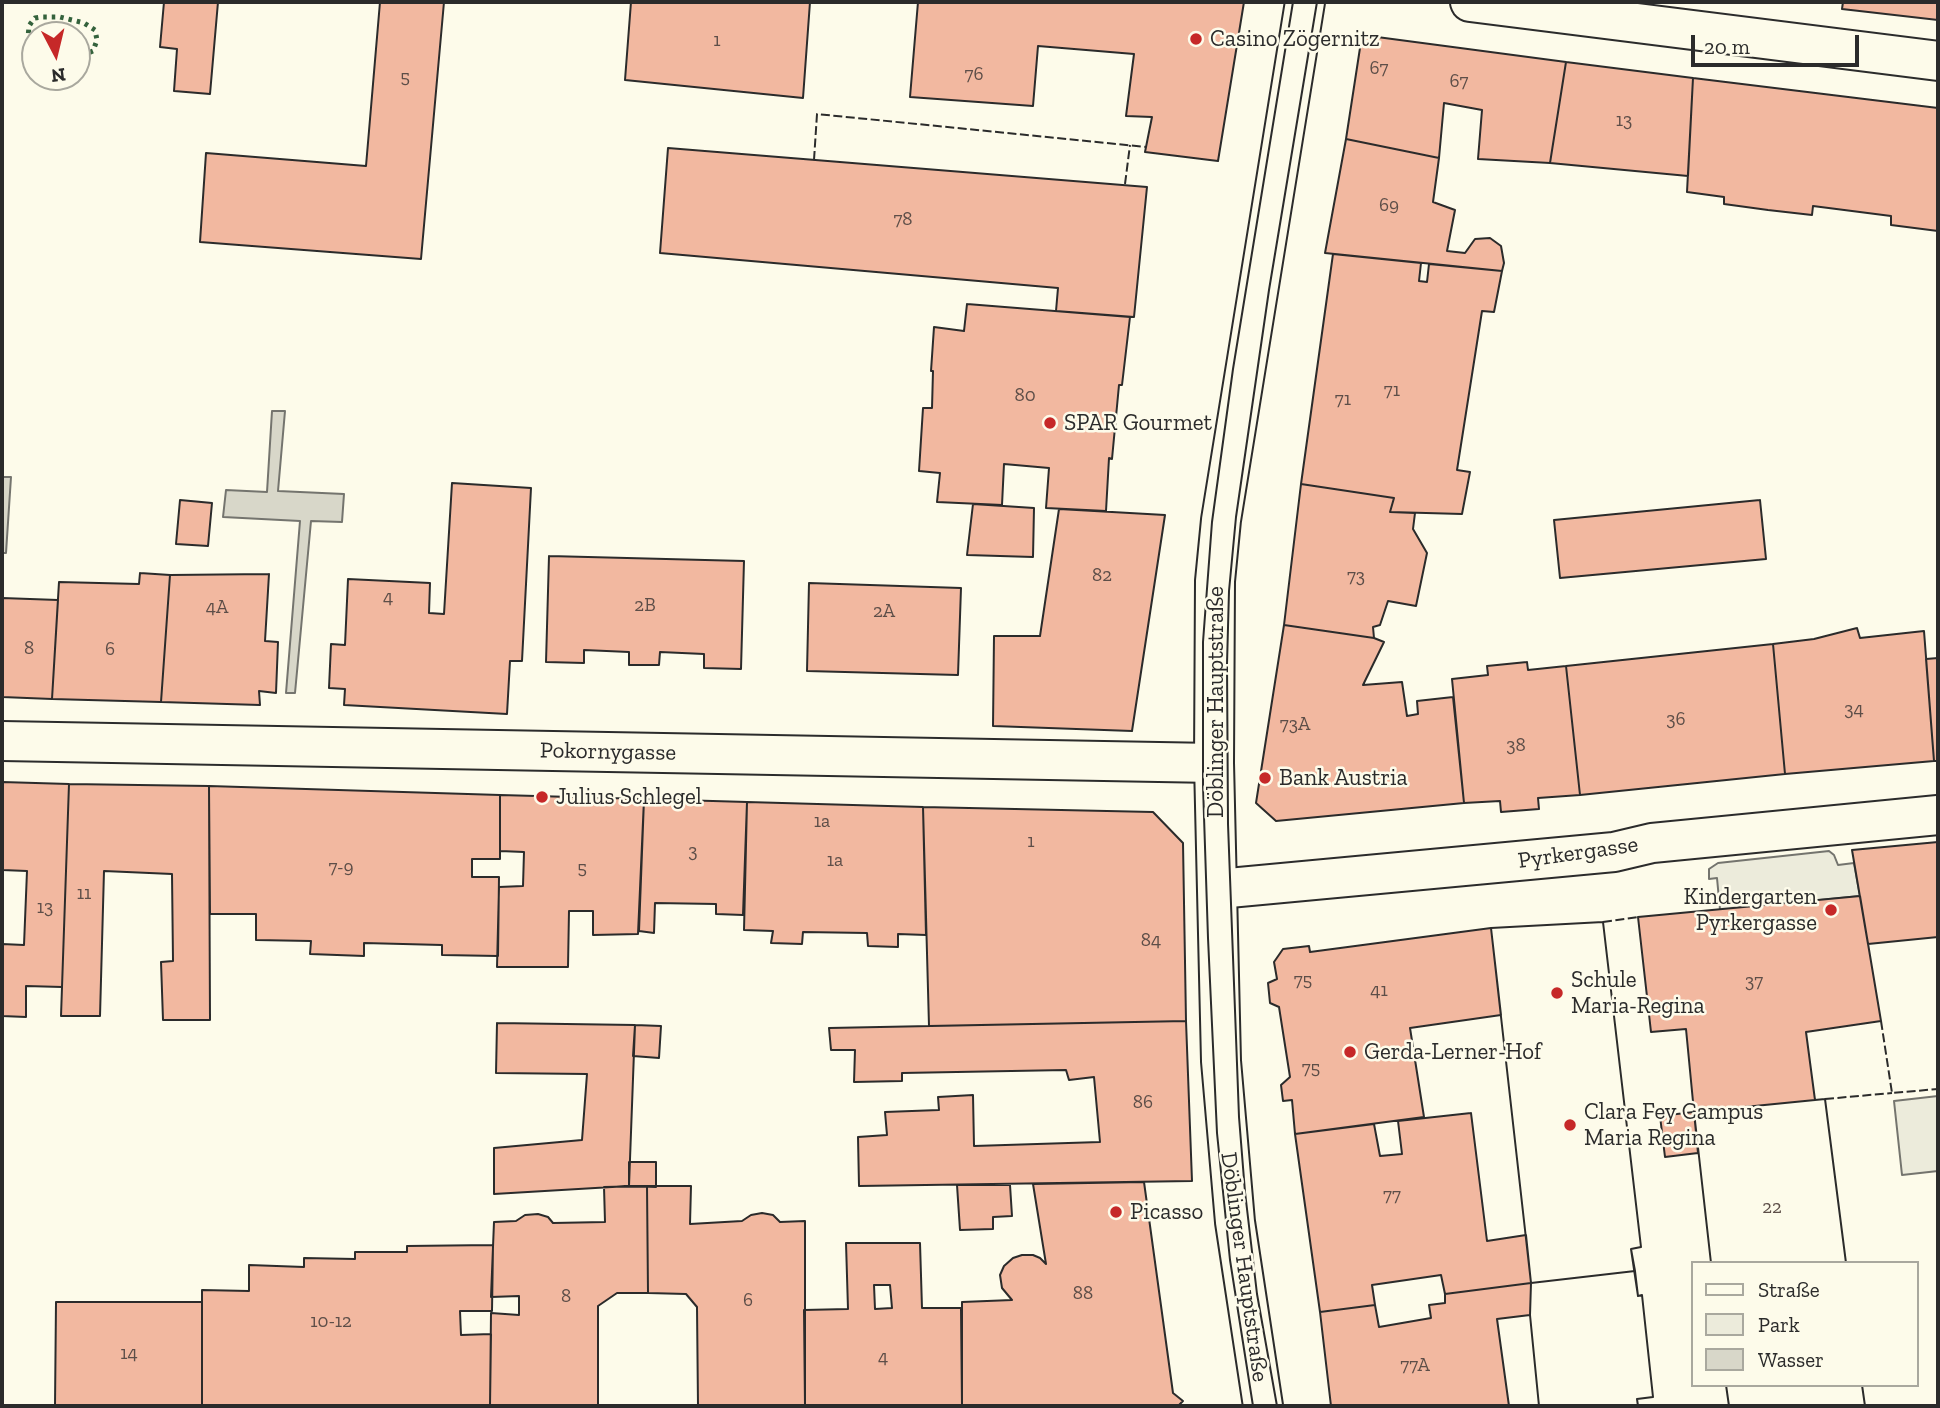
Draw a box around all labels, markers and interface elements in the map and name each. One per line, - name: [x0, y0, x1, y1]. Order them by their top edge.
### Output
- north arrow: [21, 21, 91, 91]
- scale bar: [1695, 21, 1863, 65]
- place label: Casino Zögernitz: [1210, 25, 1380, 53]
- house number: 1: [713, 30, 721, 52]
- marker: Casino Zögernitz: [1188, 31, 1204, 47]
- text: 20 m: [1704, 34, 1750, 59]
- house number: 67: [1369, 58, 1389, 80]
- text: N: [50, 63, 67, 88]
- house number: 76: [964, 64, 984, 86]
- house number: 5: [400, 67, 410, 89]
- house number: 67: [1449, 71, 1469, 93]
- house number: 13: [1616, 110, 1632, 132]
- house number: 69: [1379, 195, 1399, 217]
- house number: 78: [893, 209, 913, 231]
- house number: 71: [1384, 380, 1400, 402]
- house number: 80: [1014, 385, 1036, 407]
- house number: 71: [1335, 389, 1351, 411]
- place label: SPAR Gourmet: [1064, 409, 1212, 437]
- marker: SPAR Gourmet: [1042, 415, 1058, 431]
- house number: 82: [1092, 565, 1112, 587]
- house number: 73: [1347, 566, 1365, 588]
- street label: Döblinger Hauptstraße: [1202, 586, 1230, 818]
- house number: 4: [383, 587, 393, 609]
- house number: 2B: [634, 595, 656, 617]
- house number: 4A: [206, 597, 228, 619]
- house number: 2A: [873, 601, 895, 623]
- house number: 8: [24, 638, 34, 660]
- house number: 6: [105, 639, 115, 661]
- house number: 34: [1844, 699, 1864, 721]
- house number: 36: [1666, 709, 1686, 731]
- house number: 73A: [1280, 714, 1310, 736]
- house number: 38: [1506, 735, 1526, 757]
- street label: Pokornygasse: [540, 737, 676, 767]
- place label: Bank Austria: [1279, 764, 1408, 792]
- marker: Bank Austria: [1257, 770, 1273, 786]
- place label: Julius Schlegel: [556, 783, 702, 811]
- marker: Julius Schlegel: [534, 789, 550, 805]
- house number: 1a: [814, 811, 830, 833]
- house number: 1: [1027, 831, 1035, 853]
- street label: Pyrkergasse: [1516, 831, 1640, 875]
- house number: 3: [688, 841, 698, 863]
- house number: 1a: [827, 850, 843, 872]
- house number: 7-9: [328, 857, 354, 879]
- house number: 5: [577, 858, 587, 880]
- house number: 11: [77, 883, 91, 905]
- place label: Kindergarten Pyrkergasse: [1684, 883, 1817, 937]
- house number: 13: [37, 897, 53, 919]
- marker: Kindergarten Pyrkergasse: [1823, 902, 1839, 918]
- house number: 84: [1141, 930, 1161, 952]
- place label: Schule Maria-Regina: [1571, 966, 1705, 1020]
- house number: 75: [1294, 970, 1312, 992]
- house number: 37: [1745, 971, 1763, 993]
- house number: 41: [1370, 980, 1388, 1002]
- marker: Schule Maria-Regina: [1549, 985, 1565, 1001]
- place label: Gerda-Lerner-Hof: [1364, 1038, 1541, 1066]
- marker: Gerda-Lerner-Hof: [1342, 1044, 1358, 1060]
- house number: 75: [1302, 1058, 1320, 1080]
- house number: 86: [1133, 1092, 1153, 1114]
- place label: Clara Fey Campus Maria Regina: [1584, 1098, 1763, 1152]
- marker: Clara Fey Campus Maria Regina: [1562, 1117, 1578, 1133]
- street label: Döblinger Hauptstraße: [1214, 1150, 1274, 1384]
- house number: 77: [1383, 1185, 1401, 1207]
- house number: 22: [1762, 1197, 1782, 1219]
- place label: Picasso: [1130, 1198, 1203, 1226]
- marker: Picasso: [1108, 1204, 1124, 1220]
- legend: [1692, 1261, 1919, 1387]
- text: Straße: [1758, 1277, 1820, 1302]
- house number: 88: [1073, 1283, 1093, 1305]
- house number: 8: [561, 1286, 571, 1308]
- house number: 6: [743, 1290, 753, 1312]
- house number: 10-12: [310, 1311, 352, 1333]
- text: Park: [1758, 1312, 1800, 1337]
- house number: 14: [120, 1343, 138, 1365]
- house number: 4: [878, 1347, 888, 1369]
- text: Wasser: [1758, 1347, 1824, 1372]
- house number: 77A: [1400, 1355, 1430, 1377]

